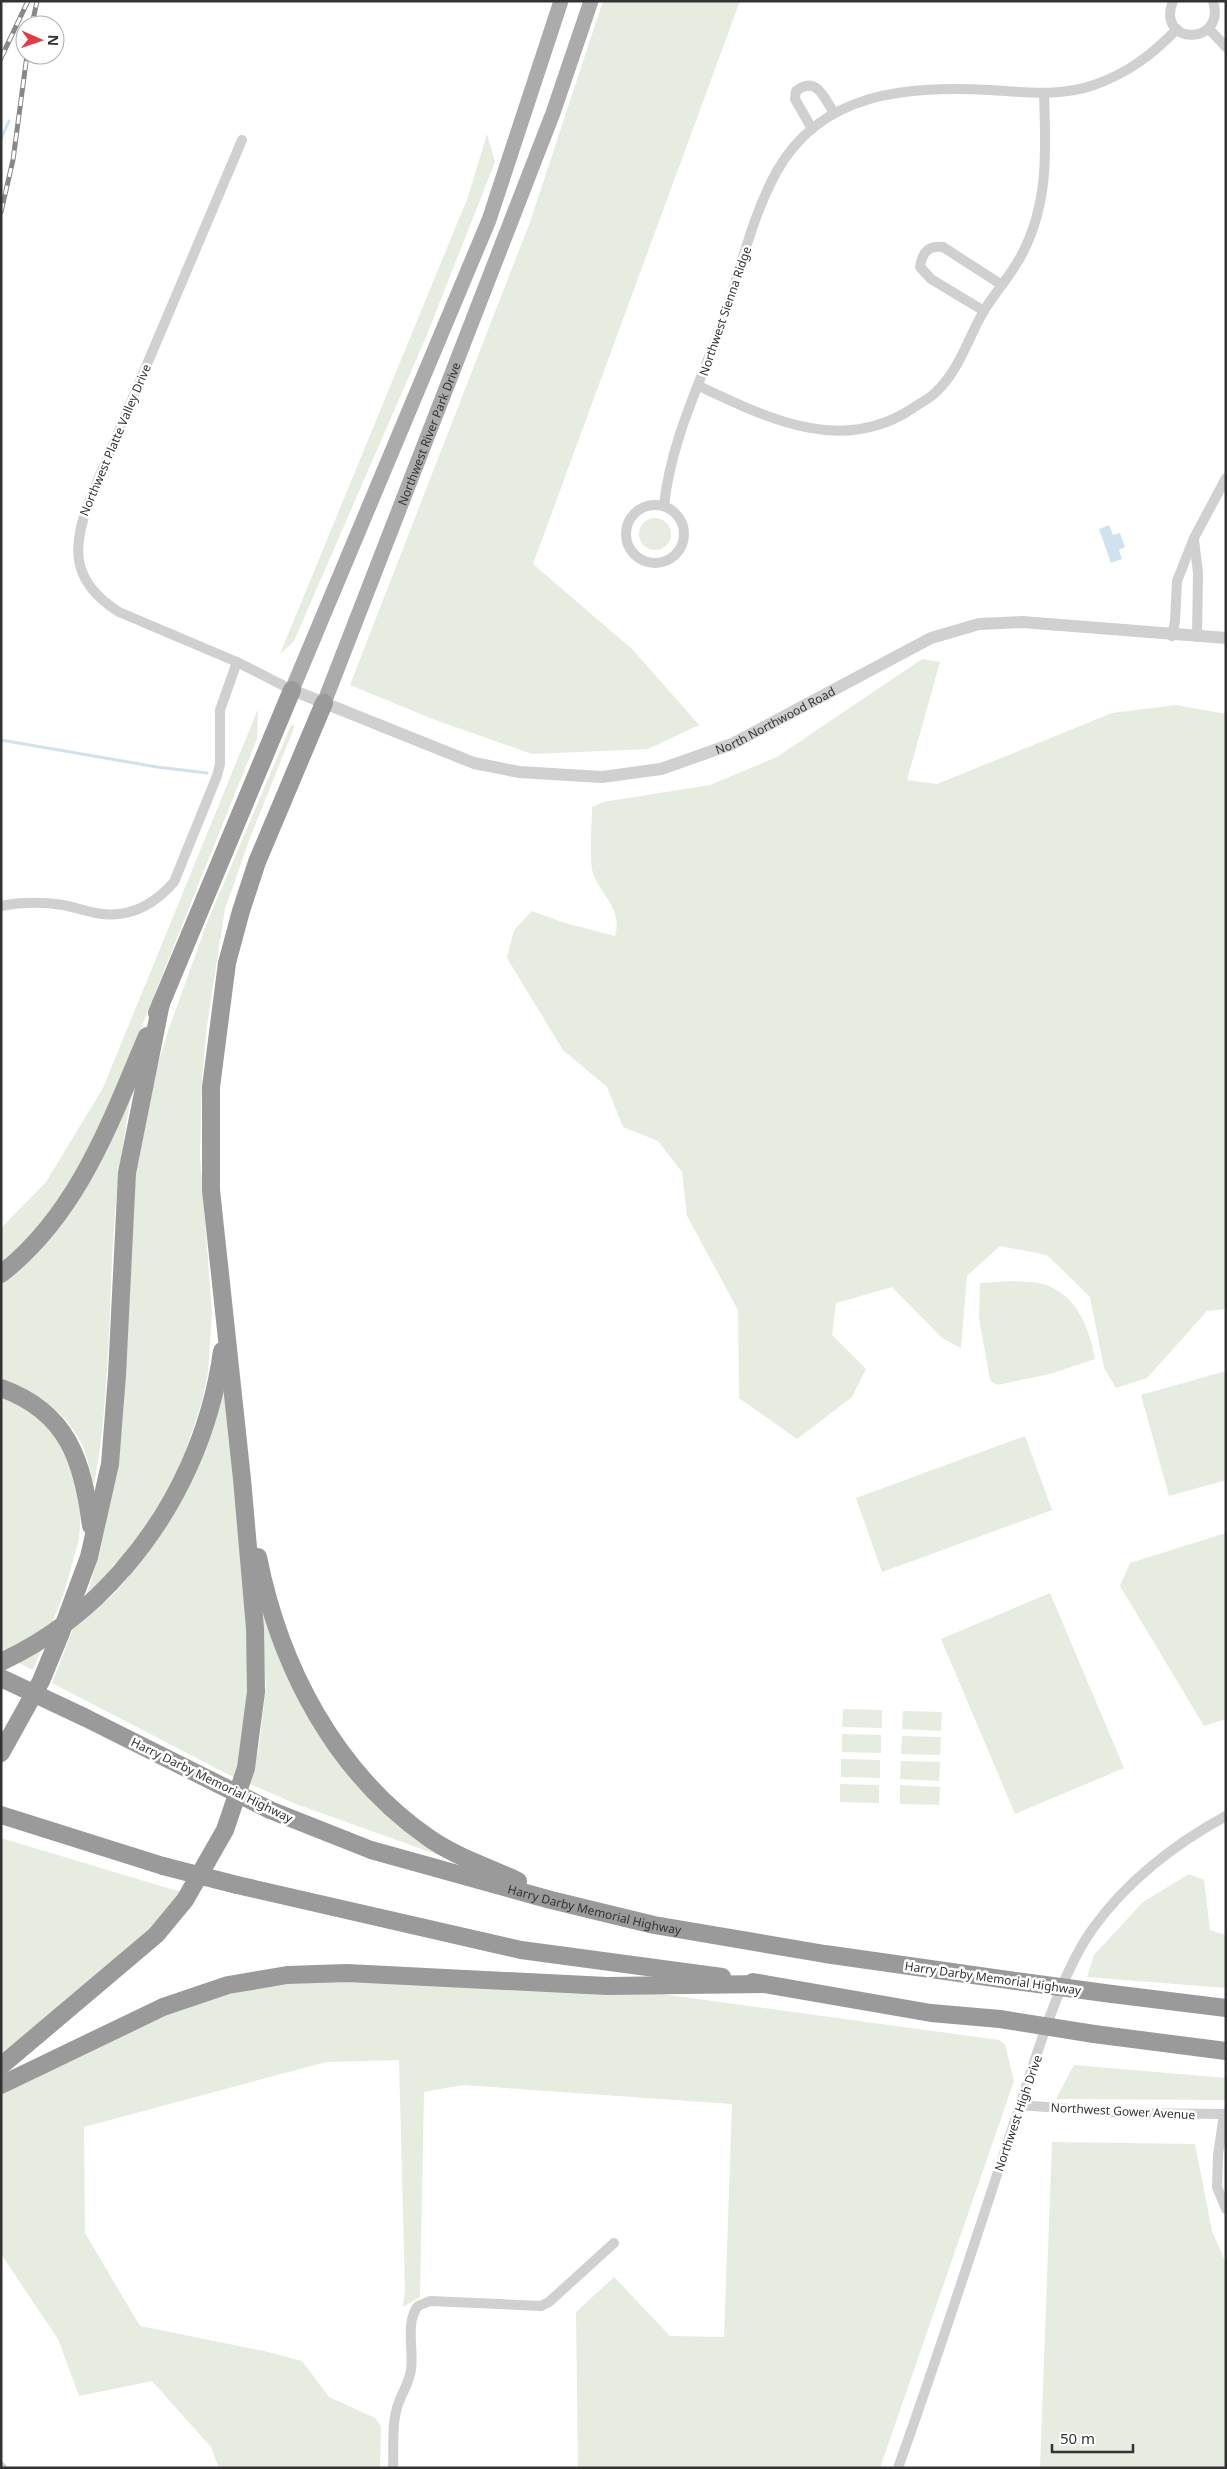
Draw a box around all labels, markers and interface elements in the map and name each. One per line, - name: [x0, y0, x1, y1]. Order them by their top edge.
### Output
- north arrow: [15, 15, 65, 65]
- text: N: [44, 34, 63, 46]
- street label: Northwest Sienna Ridge: [695, 244, 755, 378]
- street label: Northwest River Park Drive: [393, 359, 464, 508]
- street label: Northwest Platte Valley Drive: [75, 361, 155, 519]
- street label: North Northwood Road: [713, 682, 838, 758]
- street label: Harry Darby Memorial Highway: [128, 1733, 296, 1827]
- street label: Harry Darby Memorial Highway: [506, 1880, 683, 1938]
- street label: Harry Darby Memorial Highway: [904, 1957, 1083, 1999]
- street label: Northwest High Drive: [990, 2052, 1046, 2173]
- street label: Northwest Gower Avenue: [1050, 2099, 1196, 2123]
- scale bar: [1052, 2422, 1133, 2454]
- text: 50 m: [1060, 2428, 1095, 2448]

